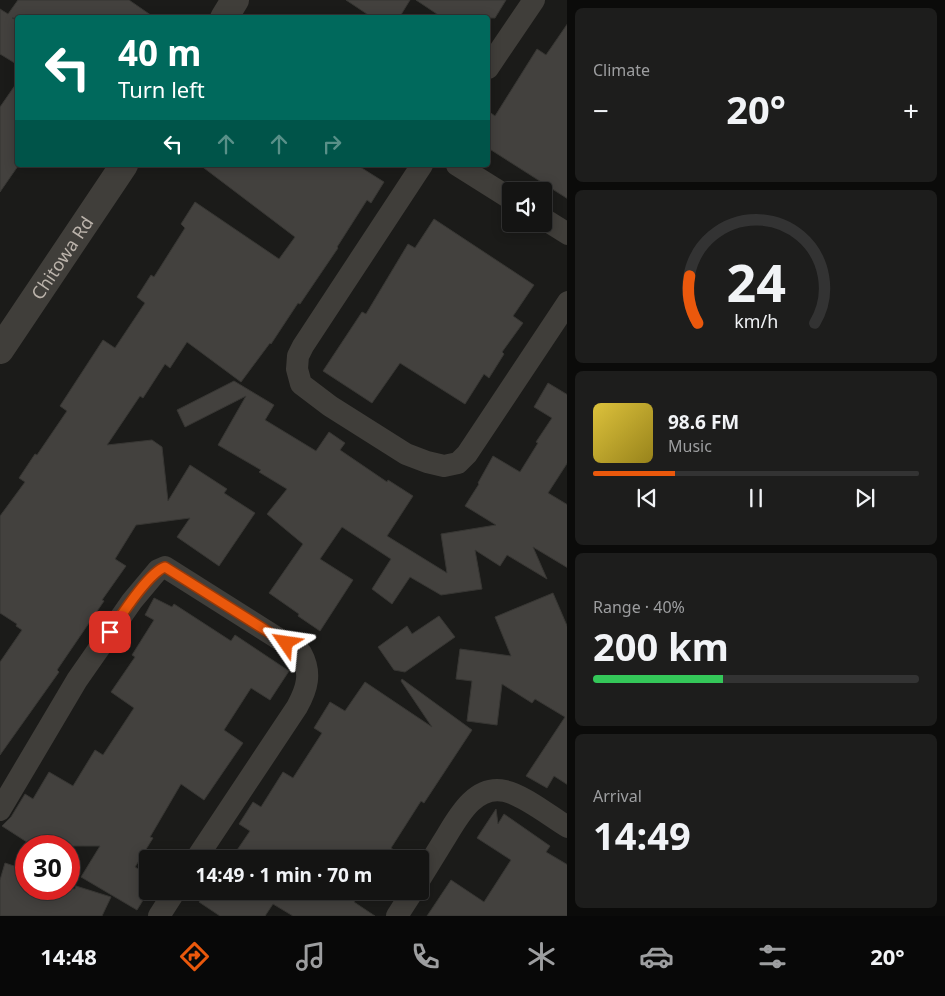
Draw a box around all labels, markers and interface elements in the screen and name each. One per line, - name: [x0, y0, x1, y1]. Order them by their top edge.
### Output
- text: 40 m: [118, 29, 201, 76]
- icon: left: [35, 35, 100, 100]
- text: Climate: [593, 59, 650, 81]
- text: Turn left: [118, 74, 205, 104]
- text: 20°: [726, 83, 786, 135]
- text: −: [593, 91, 609, 129]
- text: +: [903, 91, 919, 129]
- icon: left: [159, 130, 187, 158]
- icon: ahead: [212, 130, 240, 158]
- icon: ahead: [265, 130, 293, 158]
- icon: right: [318, 130, 346, 158]
- map controls: [502, 182, 552, 232]
- button: sound: [502, 182, 552, 232]
- street label: Chitowa Rd: [25, 211, 98, 304]
- text: 24: [726, 246, 786, 317]
- text: km/h: [734, 309, 778, 333]
- text: 98.6 FM: [668, 409, 739, 435]
- text: Music: [668, 435, 712, 457]
- icon: previous: [633, 484, 661, 512]
- icon: pause: [742, 484, 770, 512]
- icon: next: [851, 484, 879, 512]
- text: Range · 40%: [593, 596, 685, 618]
- pin: [89, 611, 131, 653]
- position arrow: [259, 616, 311, 668]
- icon: arrive: [96, 618, 124, 646]
- text: 200 km: [593, 620, 729, 672]
- text: Arrival: [593, 785, 642, 807]
- text: 14:49: [593, 809, 691, 861]
- speed limit sign: 30: [15, 835, 80, 900]
- text: 14:49 · 1 min · 70 m: [196, 862, 372, 888]
- icon: directions: [177, 939, 212, 974]
- icon: music: [293, 939, 328, 974]
- icon: phone: [408, 939, 443, 974]
- icon: climate: [524, 939, 559, 974]
- icon: car: [639, 939, 674, 974]
- icon: filters: [755, 939, 790, 974]
- text: 14:48: [40, 941, 97, 971]
- text: 20°: [870, 941, 905, 971]

